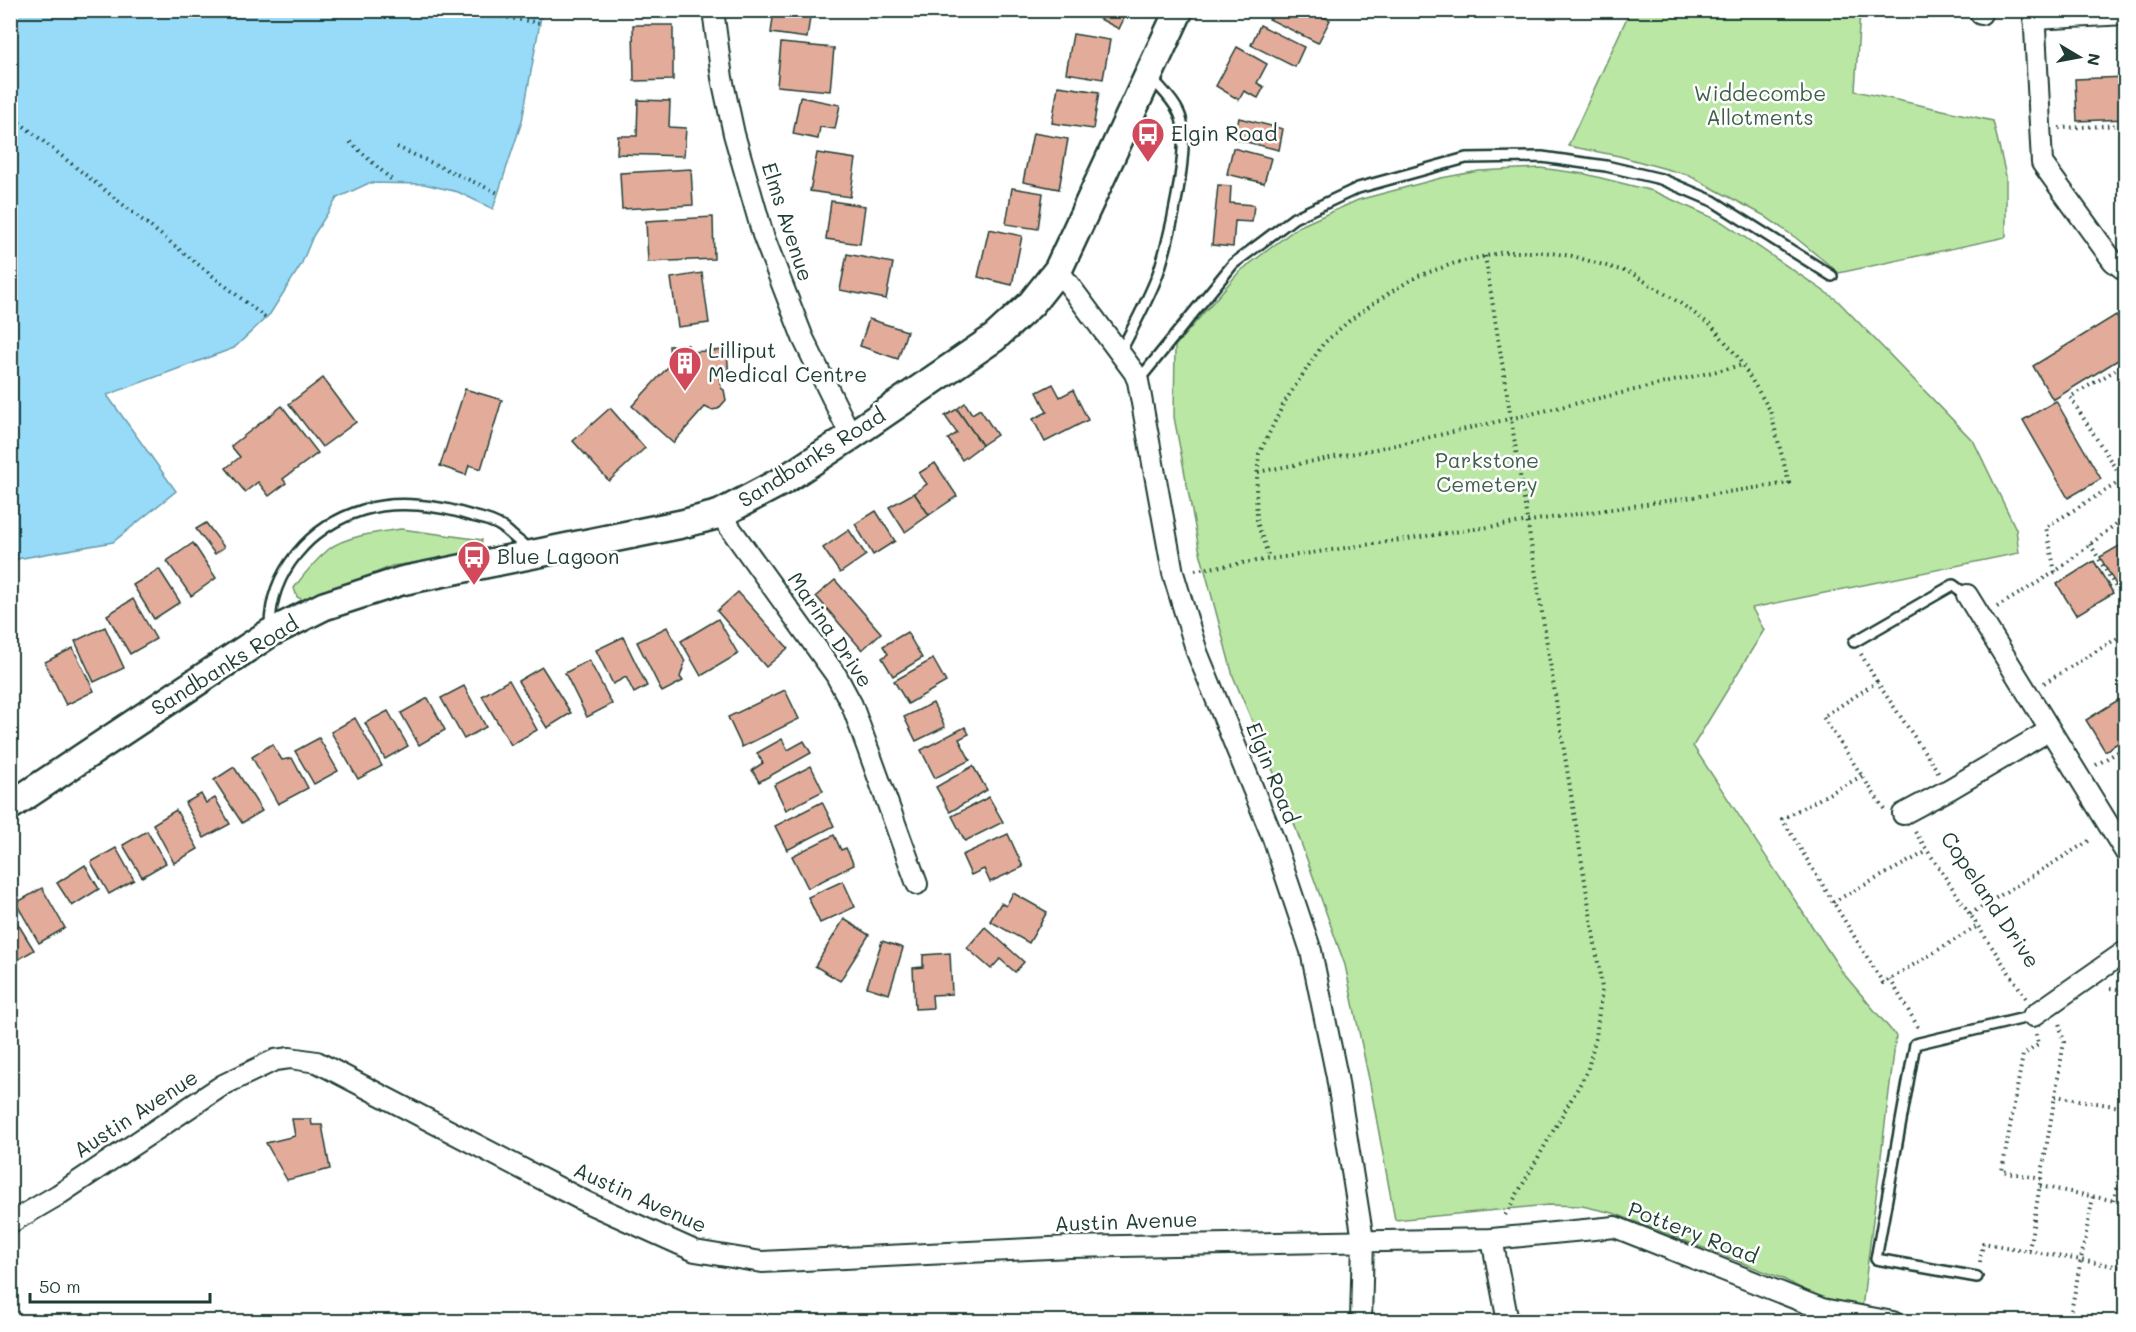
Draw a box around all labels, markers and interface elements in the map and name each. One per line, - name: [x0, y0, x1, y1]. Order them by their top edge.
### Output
- north arrow: [2049, 27, 2109, 87]
- text: N: [2083, 52, 2106, 68]
- park label: Widdecombe Allotments: [1694, 79, 1826, 130]
- bus stop icon: Elgin Road: [1130, 116, 1166, 163]
- place label: Elgin Road: [1171, 119, 1278, 146]
- street label: Elms Avenue: [756, 159, 820, 285]
- place label: Lilliput Medical Centre: [708, 336, 867, 387]
- building icon: Lilliput Medical Centre: [667, 345, 703, 392]
- street label: Sandbanks Road: [733, 401, 890, 513]
- park label: Parkstone Cemetery: [1435, 446, 1539, 497]
- bus stop icon: Blue Lagoon: [456, 539, 492, 586]
- place label: Blue Lagoon: [497, 542, 619, 569]
- street label: Marina Drive: [783, 566, 880, 692]
- street label: Sandbanks Road: [146, 609, 303, 721]
- street label: Elgin Road: [1241, 718, 1306, 827]
- street label: Copeland Drive: [1936, 826, 2047, 973]
- street label: Austin Avenue: [68, 1063, 202, 1163]
- street label: Austin Avenue: [570, 1155, 711, 1238]
- street label: Pottery Road: [1625, 1194, 1762, 1269]
- street label: Austin Avenue: [1054, 1205, 1198, 1236]
- scale bar: [30, 1266, 210, 1304]
- text: 50 m: [39, 1274, 81, 1298]

